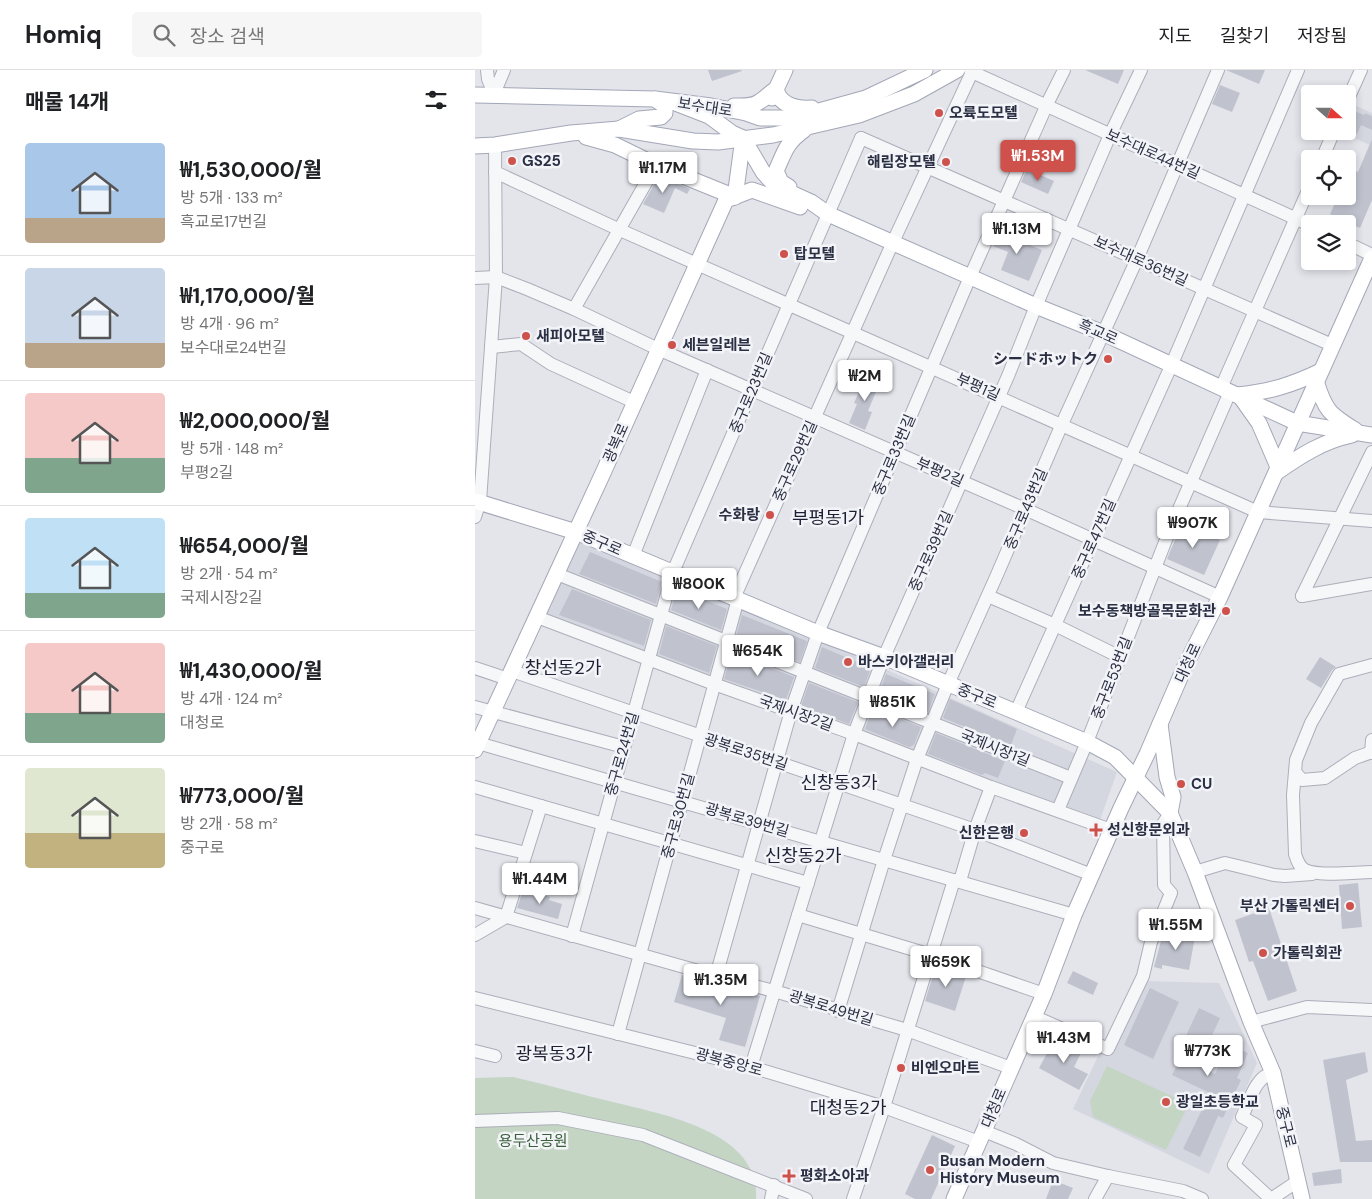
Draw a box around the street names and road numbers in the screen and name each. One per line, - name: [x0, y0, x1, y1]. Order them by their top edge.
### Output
- street label: 보수대로: [676, 93, 734, 121]
- street label: 보수대로44번길: [1103, 124, 1203, 184]
- street label: 보수대로36번길: [1091, 231, 1191, 291]
- street label: 흑교로: [1075, 314, 1121, 350]
- street label: 중구로23번길: [725, 349, 777, 437]
- street label: 부평1길: [953, 368, 1003, 406]
- street label: 중구로33번길: [868, 411, 920, 499]
- street label: 중구로29번길: [768, 417, 822, 505]
- street label: 광복로: [598, 420, 634, 466]
- street label: 부평2길: [913, 453, 967, 491]
- street label: 중구로43번길: [1000, 465, 1052, 553]
- street label: 중구로47번길: [1067, 496, 1121, 582]
- street label: 중구로39번길: [904, 507, 958, 595]
- street label: 중구로: [579, 526, 625, 560]
- street label: 중구로53번길: [1087, 634, 1137, 722]
- street label: 대청로: [1170, 640, 1206, 686]
- street label: 중구로: [954, 679, 1000, 713]
- street label: 국제시장2길: [756, 690, 836, 736]
- street label: 중구로24번길: [600, 710, 644, 798]
- street label: 국제시장1길: [957, 725, 1033, 771]
- street label: 광복로35번길: [702, 729, 790, 775]
- street label: 중구로30번길: [657, 771, 699, 861]
- street label: 광복로39번길: [702, 798, 792, 842]
- street label: 광복로49번길: [786, 986, 876, 1030]
- street label: 광복중앙로: [693, 1043, 765, 1081]
- street label: 대청로: [977, 1085, 1011, 1131]
- street label: 중구로: [1271, 1104, 1301, 1150]

